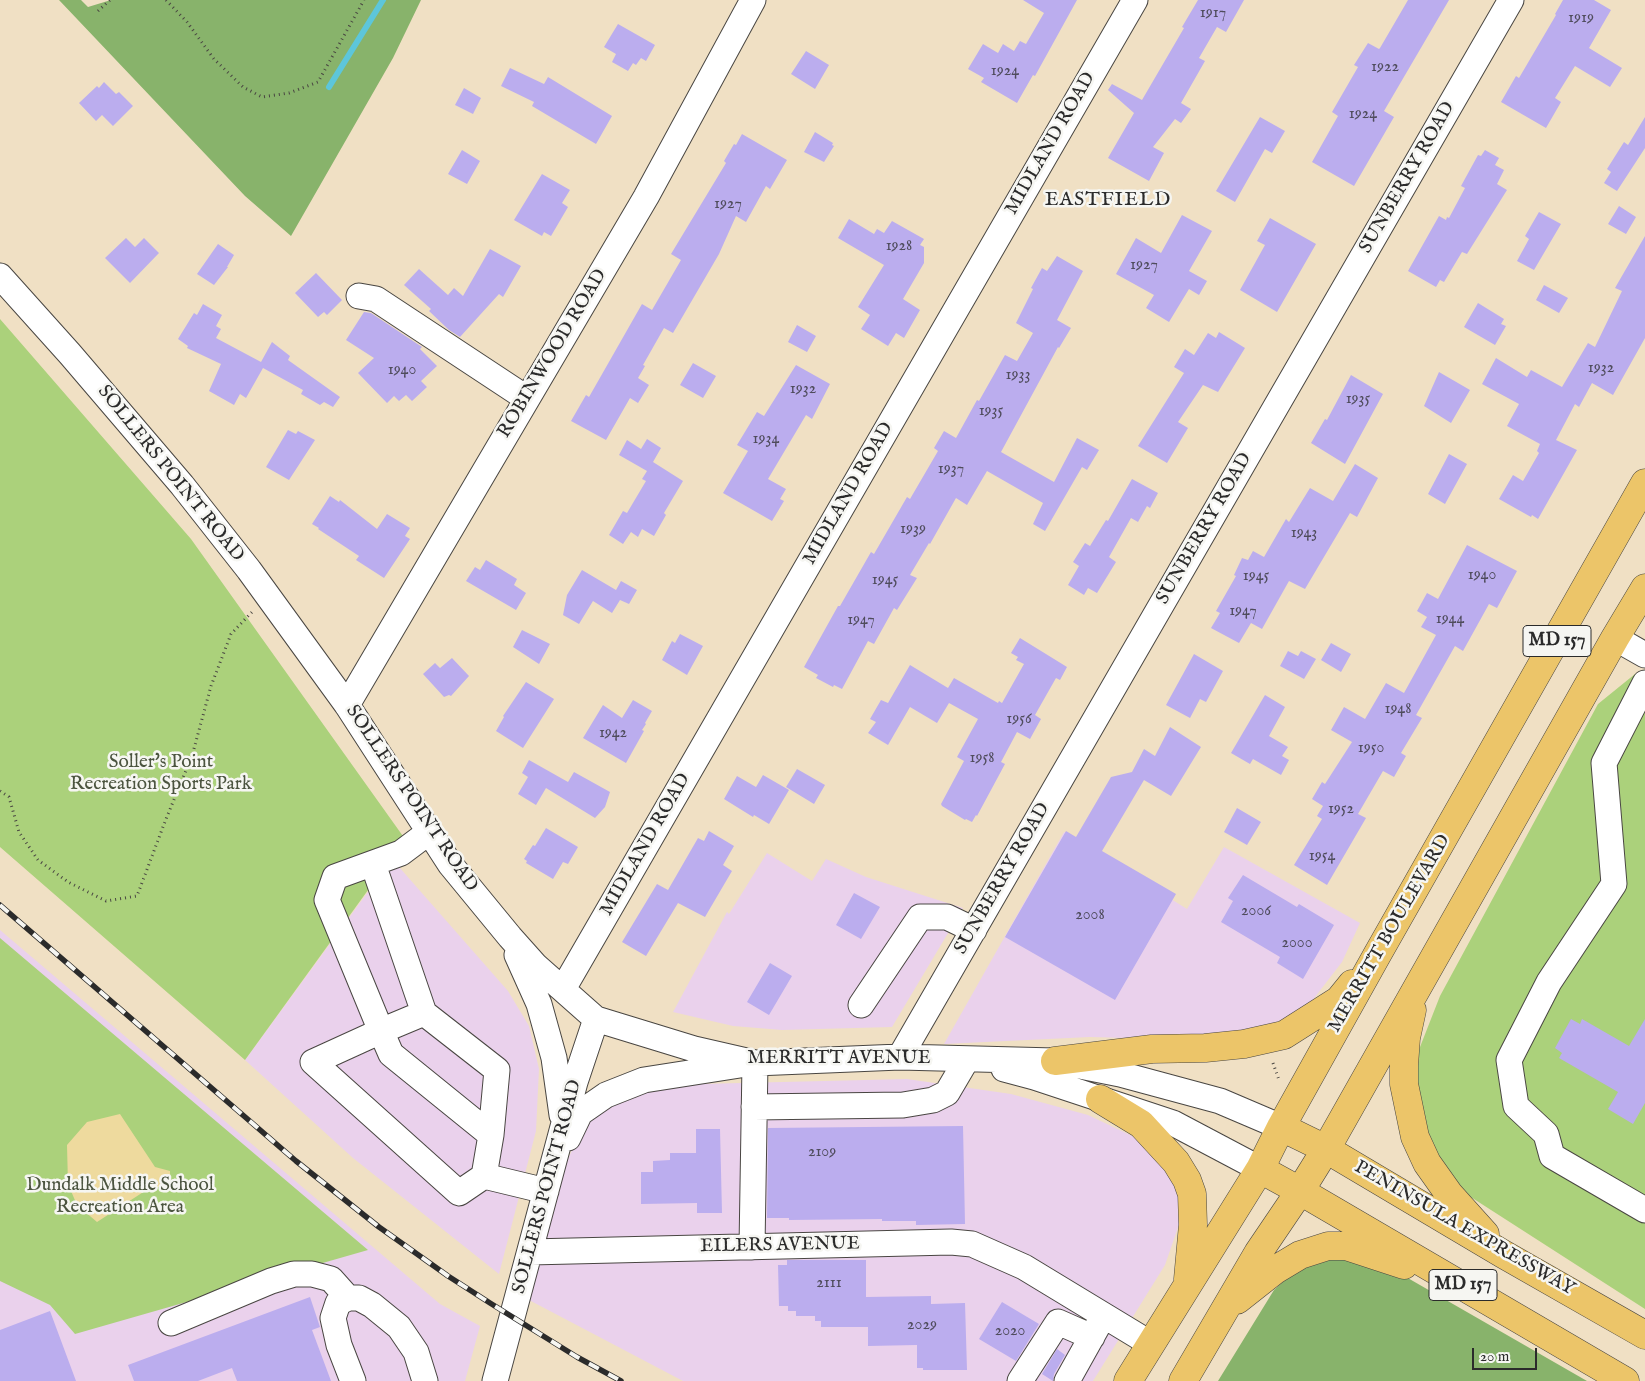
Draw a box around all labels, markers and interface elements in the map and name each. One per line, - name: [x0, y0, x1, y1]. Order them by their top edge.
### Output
- house number: 1917: [1200, 4, 1226, 24]
- house number: 1919: [1568, 9, 1594, 29]
- house number: 1922: [1371, 58, 1399, 78]
- house number: 1924: [991, 62, 1019, 82]
- street label: MIDLAND ROAD: [1001, 69, 1101, 219]
- street label: SUNBERRY ROAD: [1355, 98, 1461, 258]
- house number: 1924: [1349, 105, 1377, 125]
- district label: EASTFIELD: [1044, 189, 1172, 213]
- house number: 1927: [714, 195, 742, 215]
- house number: 1928: [886, 237, 912, 257]
- house number: 1927: [1130, 256, 1158, 276]
- street label: ROBINWOOD ROAD: [494, 266, 612, 442]
- house number: 1932: [1588, 359, 1614, 379]
- house number: 1940: [388, 361, 416, 381]
- house number: 1933: [1006, 366, 1030, 386]
- house number: 1932: [790, 380, 816, 400]
- street label: SOLLERS POINT ROAD: [92, 381, 248, 567]
- house number: 1935: [1346, 390, 1370, 410]
- house number: 1935: [979, 402, 1003, 422]
- street label: MIDLAND ROAD: [799, 419, 899, 569]
- house number: 1934: [753, 430, 779, 450]
- street label: SUNBERRY ROAD: [1152, 449, 1258, 609]
- house number: 1937: [938, 460, 964, 480]
- house number: 1939: [900, 520, 926, 540]
- house number: 1943: [1291, 524, 1317, 544]
- house number: 1940: [1468, 566, 1496, 586]
- house number: 1945: [1243, 567, 1269, 587]
- house number: 1945: [872, 571, 898, 591]
- house number: 1947: [1229, 602, 1257, 622]
- house number: 1944: [1436, 610, 1464, 630]
- house number: 1947: [847, 611, 875, 631]
- road number: MD 157: [1523, 626, 1591, 656]
- house number: 1948: [1385, 700, 1411, 720]
- street label: SOLLERS POINT ROAD: [340, 701, 482, 897]
- house number: 1956: [1006, 710, 1032, 730]
- house number: 1942: [599, 724, 627, 744]
- house number: 1950: [1358, 739, 1384, 759]
- house number: 1958: [969, 749, 995, 769]
- park label: Soller's Point Recreation Sports Park: [70, 752, 252, 796]
- street label: MIDLAND ROAD: [596, 770, 696, 920]
- street label: SUNBERRY ROAD: [950, 799, 1056, 959]
- house number: 1952: [1328, 800, 1354, 820]
- street label: MERRITT BOULEVARD: [1324, 831, 1456, 1037]
- house number: 1954: [1309, 847, 1335, 867]
- house number: 2006: [1241, 902, 1271, 922]
- house number: 2008: [1075, 906, 1105, 926]
- house number: 2000: [1281, 934, 1313, 954]
- street label: MERRITT AVENUE: [747, 1048, 931, 1070]
- street label: SOLLERS POINT ROAD: [508, 1078, 588, 1296]
- house number: 2109: [808, 1143, 836, 1163]
- street label: PENINSULA EXPRESSWAY: [1350, 1156, 1578, 1302]
- park label: Dundalk Middle School Recreation Area: [26, 1175, 214, 1219]
- street label: EILERS AVENUE: [700, 1233, 860, 1259]
- road number: MD 157: [1429, 1270, 1497, 1300]
- house number: 2111: [816, 1274, 842, 1294]
- house number: 2029: [907, 1316, 937, 1336]
- house number: 2020: [995, 1322, 1025, 1342]
- scale bar: [1475, 1338, 1540, 1370]
- text: 20 m: [1480, 1347, 1509, 1366]

